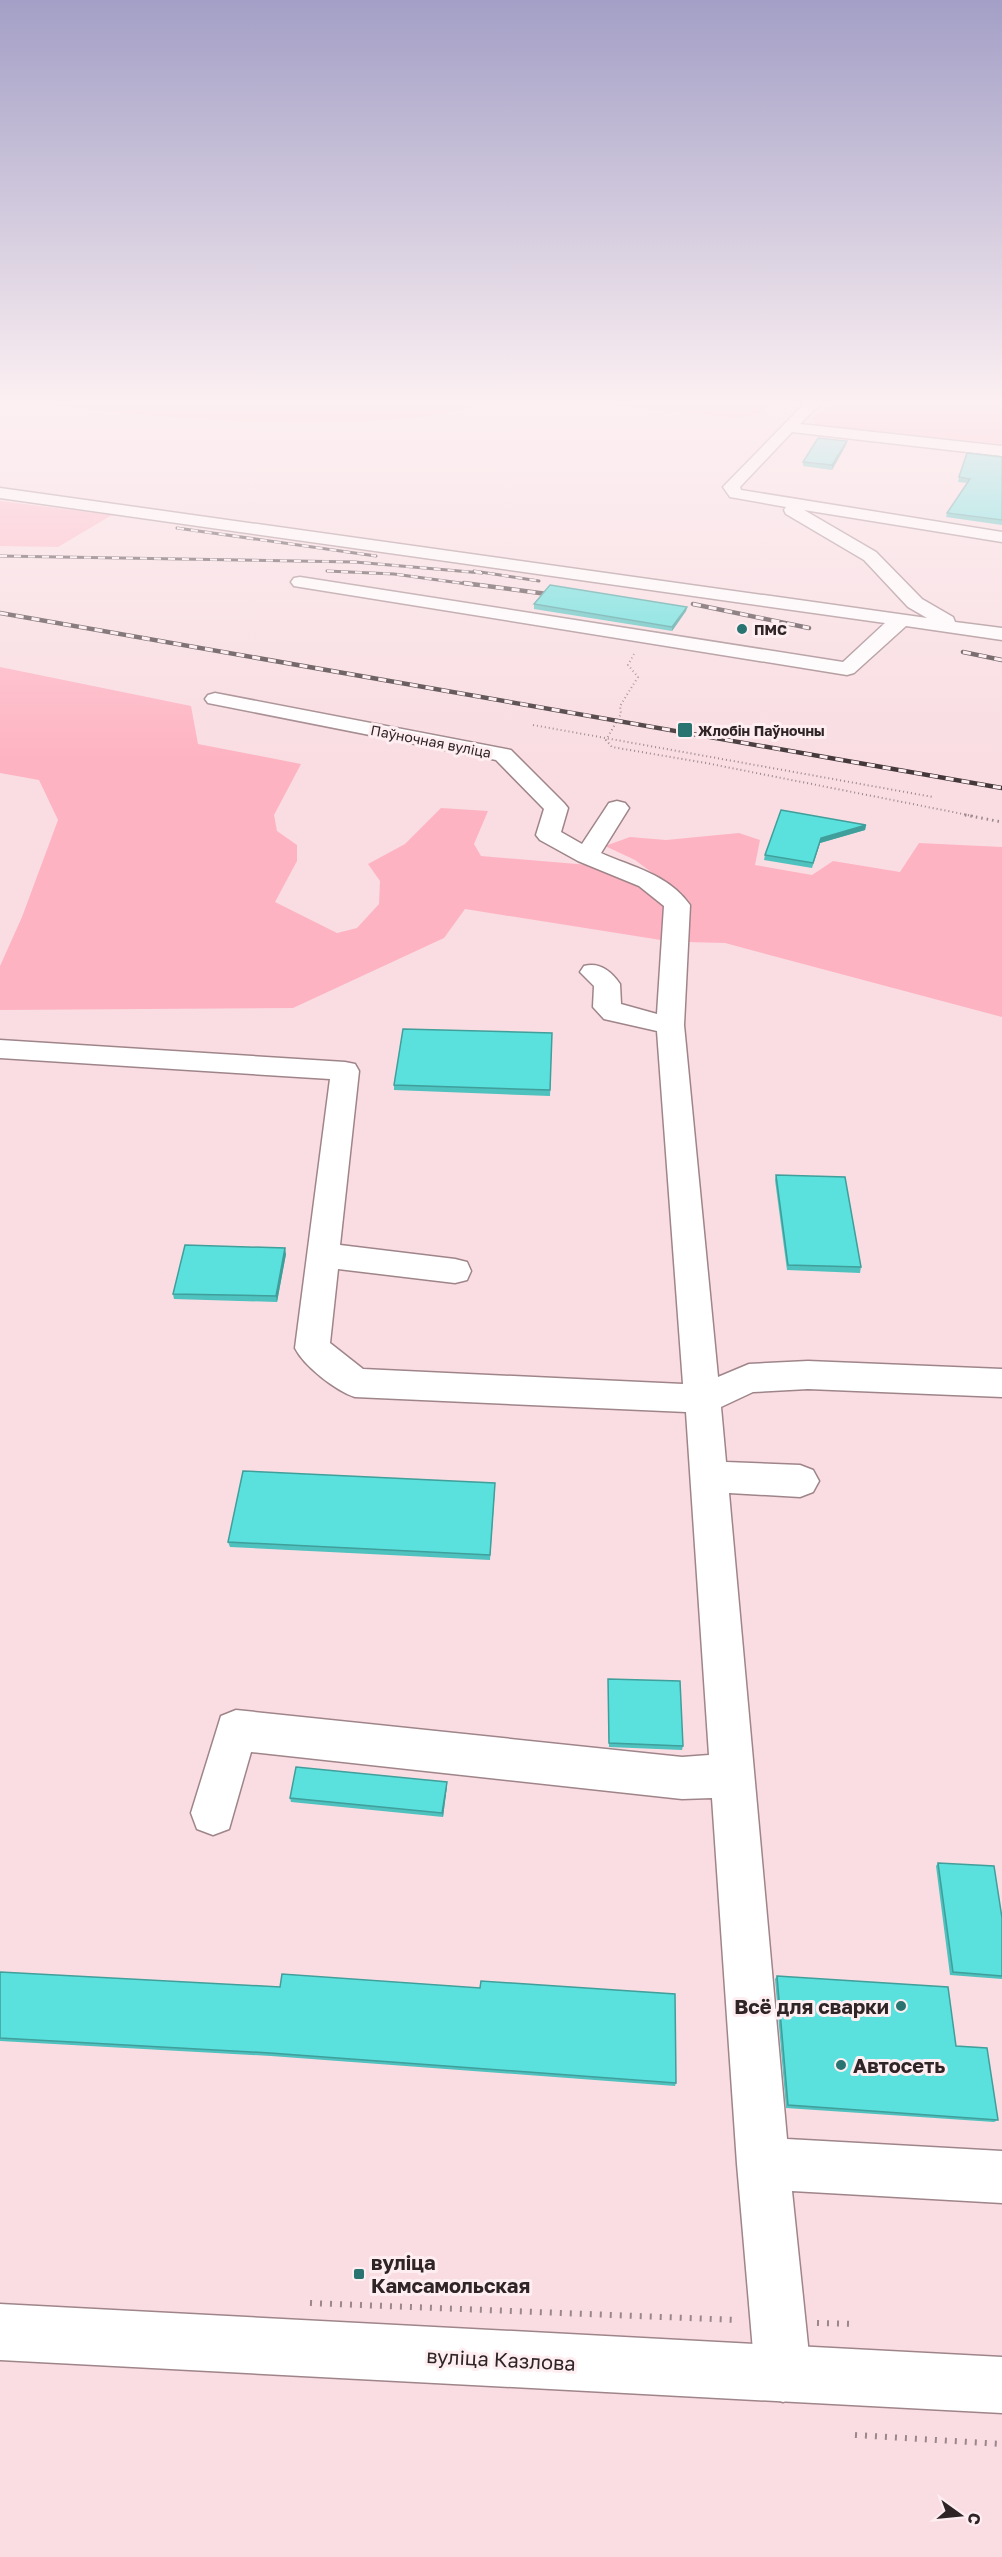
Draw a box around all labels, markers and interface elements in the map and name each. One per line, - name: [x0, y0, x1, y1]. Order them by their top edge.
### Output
- place label: ПМС: [754, 621, 787, 638]
- marker: ПМС: [735, 622, 749, 636]
- street label: Паўночная вуліца: [369, 721, 493, 761]
- marker: Жлобін Паўночны: [676, 721, 694, 739]
- place label: Жлобін Паўночны: [698, 722, 825, 739]
- place label: Всё для сварки: [734, 1994, 889, 2018]
- marker: Всё для сварки: [894, 1999, 908, 2013]
- place label: Автосеть: [853, 2053, 945, 2077]
- marker: Автосеть: [834, 2058, 848, 2072]
- place label: вуліца Камсамольская: [371, 2250, 530, 2297]
- marker: вуліца Камсамольская: [352, 2267, 366, 2281]
- street label: вуліца Казлова: [426, 2343, 576, 2375]
- north arrow: [930, 2485, 990, 2545]
- text: С: [963, 2511, 986, 2527]

